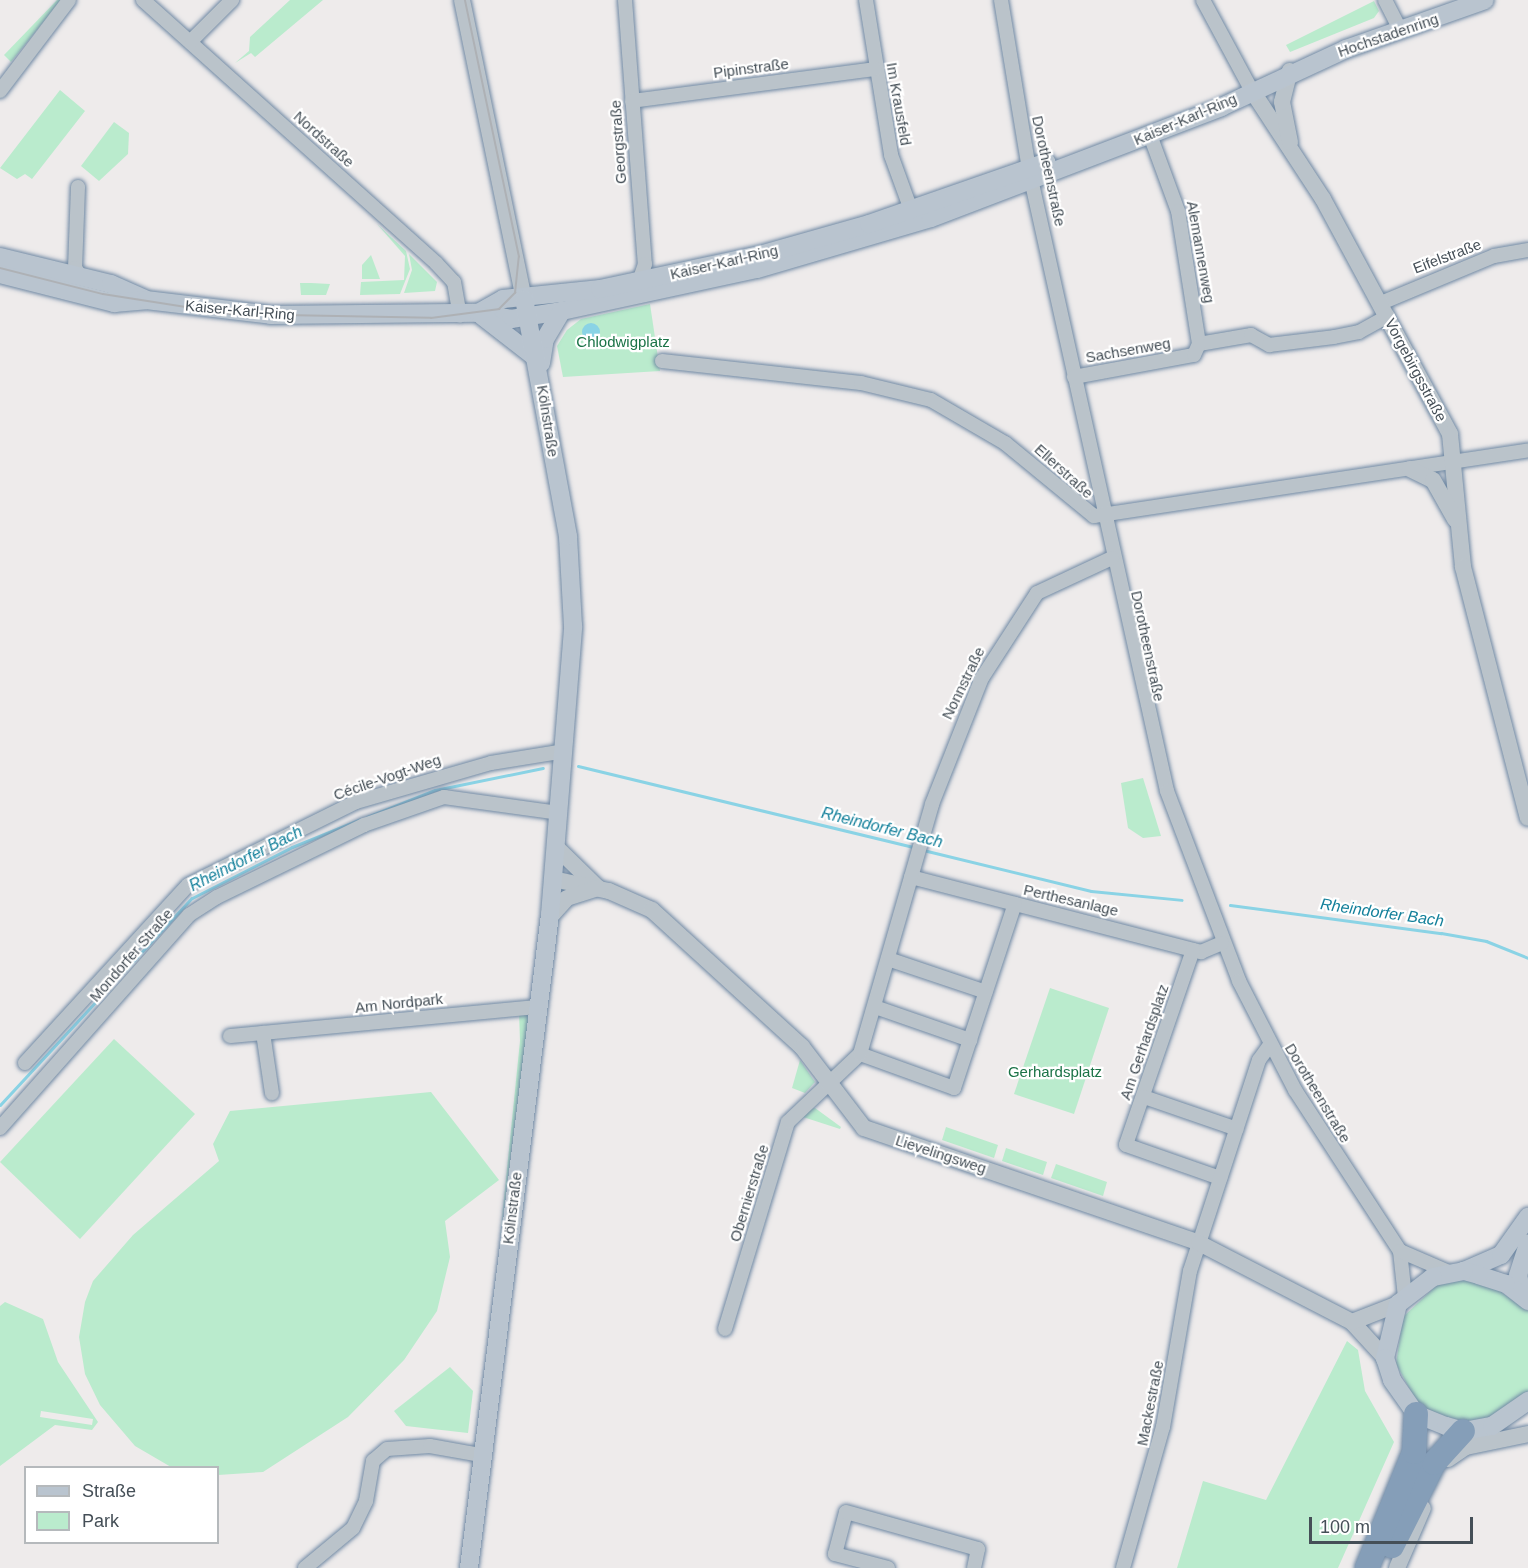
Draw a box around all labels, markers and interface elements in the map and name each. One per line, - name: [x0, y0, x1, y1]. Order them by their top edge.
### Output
- street label: Hochstadenring: [1335, 9, 1441, 61]
- street label: Pipinstraße: [712, 54, 790, 82]
- street label: Im Krausfeld: [883, 61, 915, 147]
- street label: Kaiser-Karl-Ring: [1131, 89, 1239, 149]
- street label: Georgstraße: [606, 99, 630, 185]
- street label: Nordstraße: [290, 107, 358, 171]
- street label: Dorotheenstraße: [1028, 114, 1070, 228]
- street label: Alemannenweg: [1183, 200, 1219, 304]
- street label: Eifelstraße: [1410, 235, 1484, 277]
- street label: Kaiser-Karl-Ring: [668, 241, 780, 283]
- street label: Kaiser-Karl-Ring: [184, 296, 296, 324]
- street label: Vorgebirgsstraße: [1381, 315, 1451, 425]
- park label: Chlodwigplatz: [576, 333, 670, 351]
- street label: Sachsenweg: [1084, 334, 1172, 366]
- street label: Kölnstraße: [533, 384, 563, 458]
- street label: Ellerstraße: [1031, 440, 1097, 502]
- street label: Dorotheenstraße: [1127, 589, 1169, 703]
- street label: Nonnstraße: [938, 644, 988, 722]
- street label: Cécile-Vogt-Weg: [331, 750, 443, 804]
- water label: Rheindorfer Bach: [819, 804, 945, 852]
- water label: Rheindorfer Bach: [186, 822, 306, 896]
- street label: Perthesanlage: [1022, 880, 1120, 920]
- water label: Rheindorfer Bach: [1319, 895, 1445, 931]
- street label: Mondorfer Straße: [86, 905, 176, 1005]
- street label: Am Gerhardsplatz: [1116, 982, 1172, 1102]
- street label: Am Nordpark: [354, 989, 444, 1017]
- street label: Dorotheenstraße: [1281, 1040, 1355, 1146]
- park label: Gerhardsplatz: [1008, 1063, 1102, 1081]
- street label: Lievelingsweg: [893, 1131, 989, 1177]
- street label: Obernierstraße: [726, 1142, 772, 1244]
- street label: Kölnstraße: [499, 1171, 525, 1245]
- street label: Mackestraße: [1133, 1359, 1167, 1447]
- legend: [24, 1466, 219, 1544]
- text: Straße: [82, 1481, 136, 1501]
- scale bar: [1312, 1505, 1476, 1543]
- text: Park: [82, 1511, 119, 1531]
- text: 100 m: [1320, 1517, 1370, 1537]

